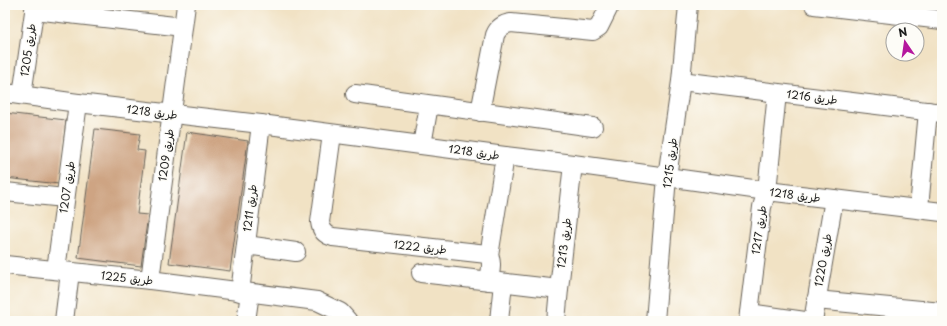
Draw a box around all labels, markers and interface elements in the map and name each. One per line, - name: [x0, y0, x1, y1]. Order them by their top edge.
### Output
- street label: طريق 1205: [15, 22, 40, 78]
- north arrow: [885, 22, 925, 62]
- text: N: [896, 22, 909, 41]
- street label: طريق 1216: [786, 85, 839, 108]
- street label: طريق 1218: [126, 100, 179, 123]
- street label: طريق 1209: [153, 127, 178, 182]
- street label: طريق 1215: [658, 137, 681, 189]
- street label: طريق 1218: [447, 140, 501, 163]
- street label: طريق 1207: [54, 160, 79, 214]
- street label: طريق 1211: [238, 183, 261, 233]
- street label: طريق 1218: [769, 183, 822, 206]
- street label: طريق 1217: [747, 204, 770, 256]
- street label: طريق 1213: [552, 217, 575, 269]
- street label: طريق 1220: [809, 232, 836, 288]
- street label: طريق 1222: [392, 235, 448, 258]
- street label: طريق 1225: [100, 266, 154, 289]

